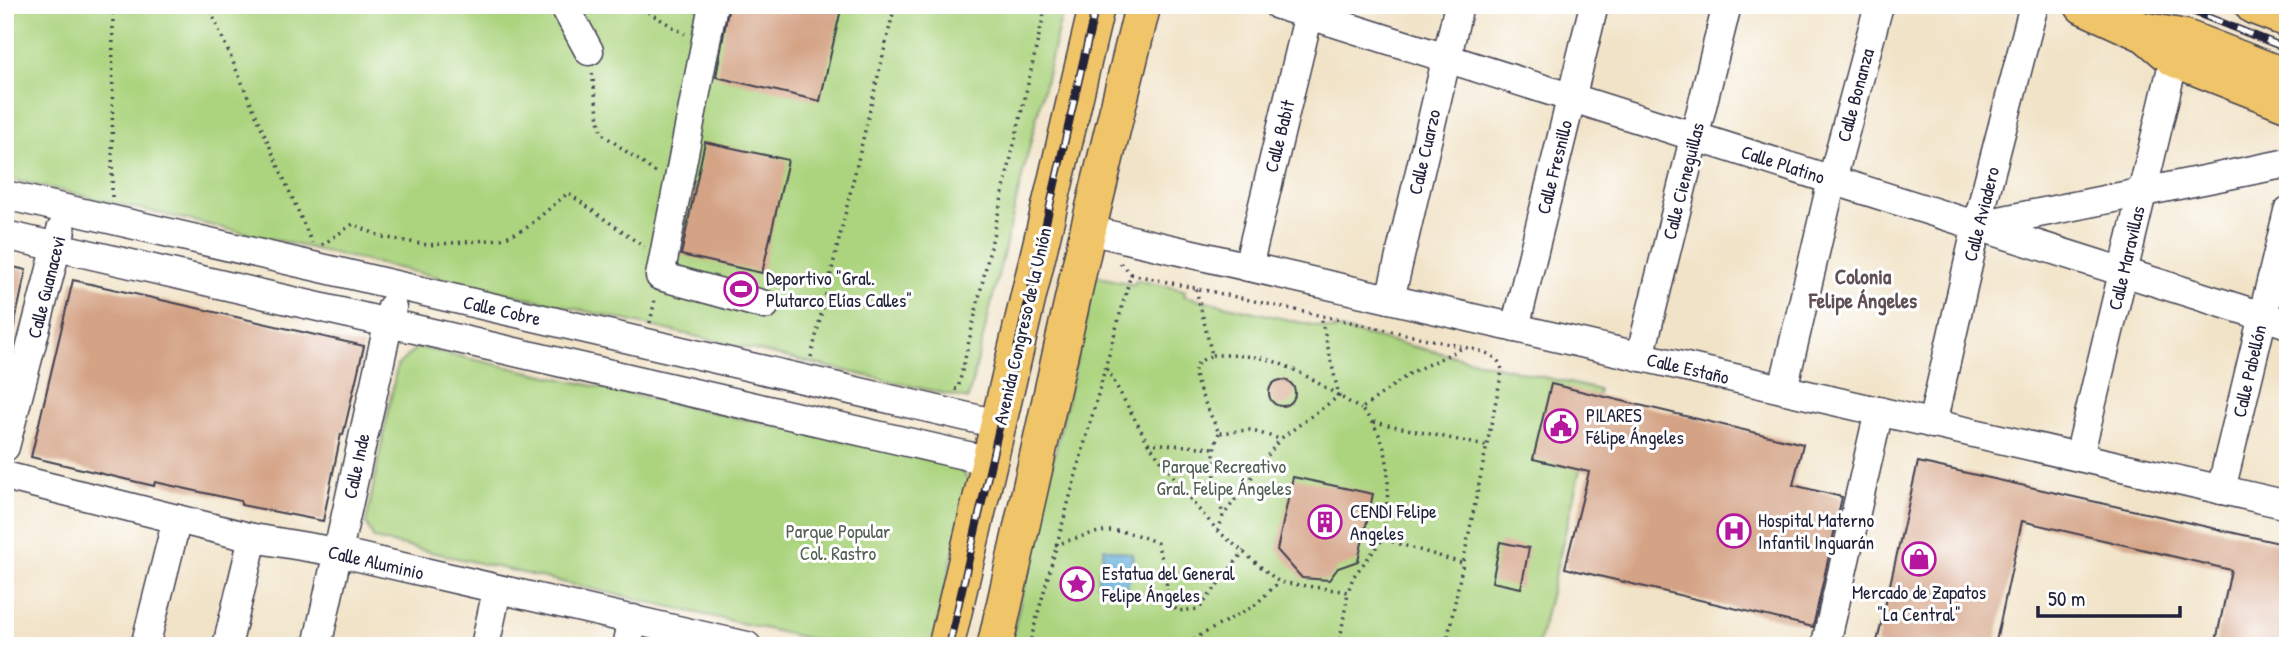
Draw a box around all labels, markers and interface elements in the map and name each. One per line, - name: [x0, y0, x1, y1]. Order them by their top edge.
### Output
- street label: Calle Bonanza: [1830, 45, 1880, 144]
- street label: Calle Babit: [1257, 97, 1301, 175]
- street label: Calle Cuarzo: [1402, 107, 1446, 197]
- street label: Calle Fresnillo: [1530, 117, 1578, 217]
- street label: Calle Cieneguillas: [1656, 120, 1710, 242]
- street label: Calle Platino: [1738, 138, 1829, 190]
- street label: Calle Aviadero: [1957, 164, 2005, 264]
- street label: Calle Maravillas: [2101, 203, 2151, 313]
- street label: Avenida Congreso de la Unión: [987, 225, 1057, 427]
- street label: Calle Guanacevi: [21, 233, 71, 341]
- district label: Colonia Felipe Ángeles: [1808, 262, 1917, 316]
- place label: Deportivo "Gral. Plutarco Elías Calles": [766, 265, 912, 313]
- sports icon: Deportivo "Gral. Plutarco Elías Calles": [722, 270, 760, 308]
- street label: Calle Cobre: [461, 288, 544, 332]
- street label: Calle Pabellón: [2226, 322, 2272, 420]
- street label: Calle Estaño: [1644, 346, 1732, 390]
- place label: PILARES Félipe Ángeles: [1585, 402, 1684, 450]
- public building icon: PILARES Félipe Ángeles: [1542, 407, 1580, 445]
- street label: Calle Inde: [336, 431, 376, 501]
- park label: Parque Recreativo Gral. Felipe Ángeles: [1156, 453, 1292, 501]
- place label: CENDI Felipe Angeles: [1350, 498, 1437, 546]
- building icon: CENDI Felipe Angeles: [1306, 503, 1344, 541]
- place label: Hospital Materno Infantil Inguarán: [1758, 507, 1874, 555]
- hospital icon: Hospital Materno Infantil Inguarán: [1715, 512, 1753, 550]
- park label: Parque Popular Col. Rastro: [786, 518, 891, 566]
- street label: Calle Aluminio: [326, 538, 427, 586]
- shop icon: Mercado de Zapatos "La Central": [1900, 540, 1938, 578]
- place label: Estatua del General Felipe Ángeles: [1101, 560, 1236, 608]
- place icon: Estatua del General Felipe Ángeles: [1058, 565, 1096, 603]
- scale bar: [2038, 574, 2179, 618]
- place label: Mercado de Zapatos "La Central": [1852, 579, 1986, 627]
- text: 50 m: [2048, 584, 2085, 613]

